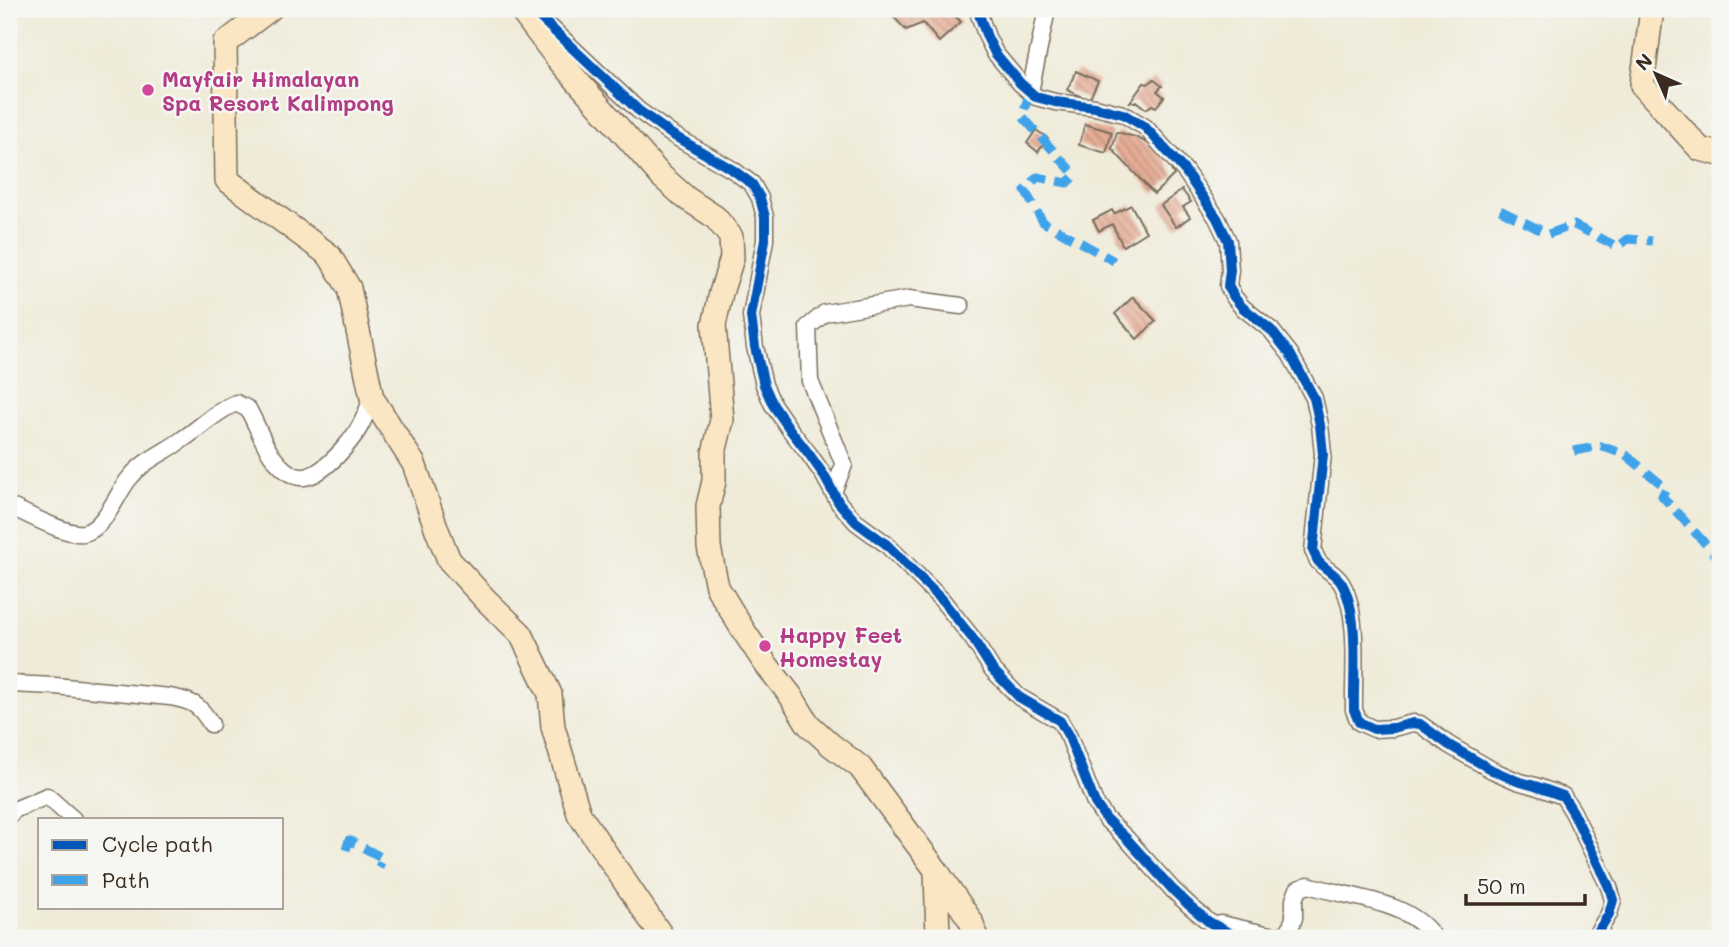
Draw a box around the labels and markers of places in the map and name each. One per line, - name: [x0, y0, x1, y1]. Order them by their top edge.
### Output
- place label: Mayfair Himalayan Spa Resort Kalimpong: [162, 65, 394, 116]
- marker: Mayfair Himalayan Spa Resort Kalimpong: [140, 82, 156, 98]
- place label: Happy Feet Homestay: [779, 621, 902, 673]
- marker: Happy Feet Homestay: [757, 638, 773, 654]

